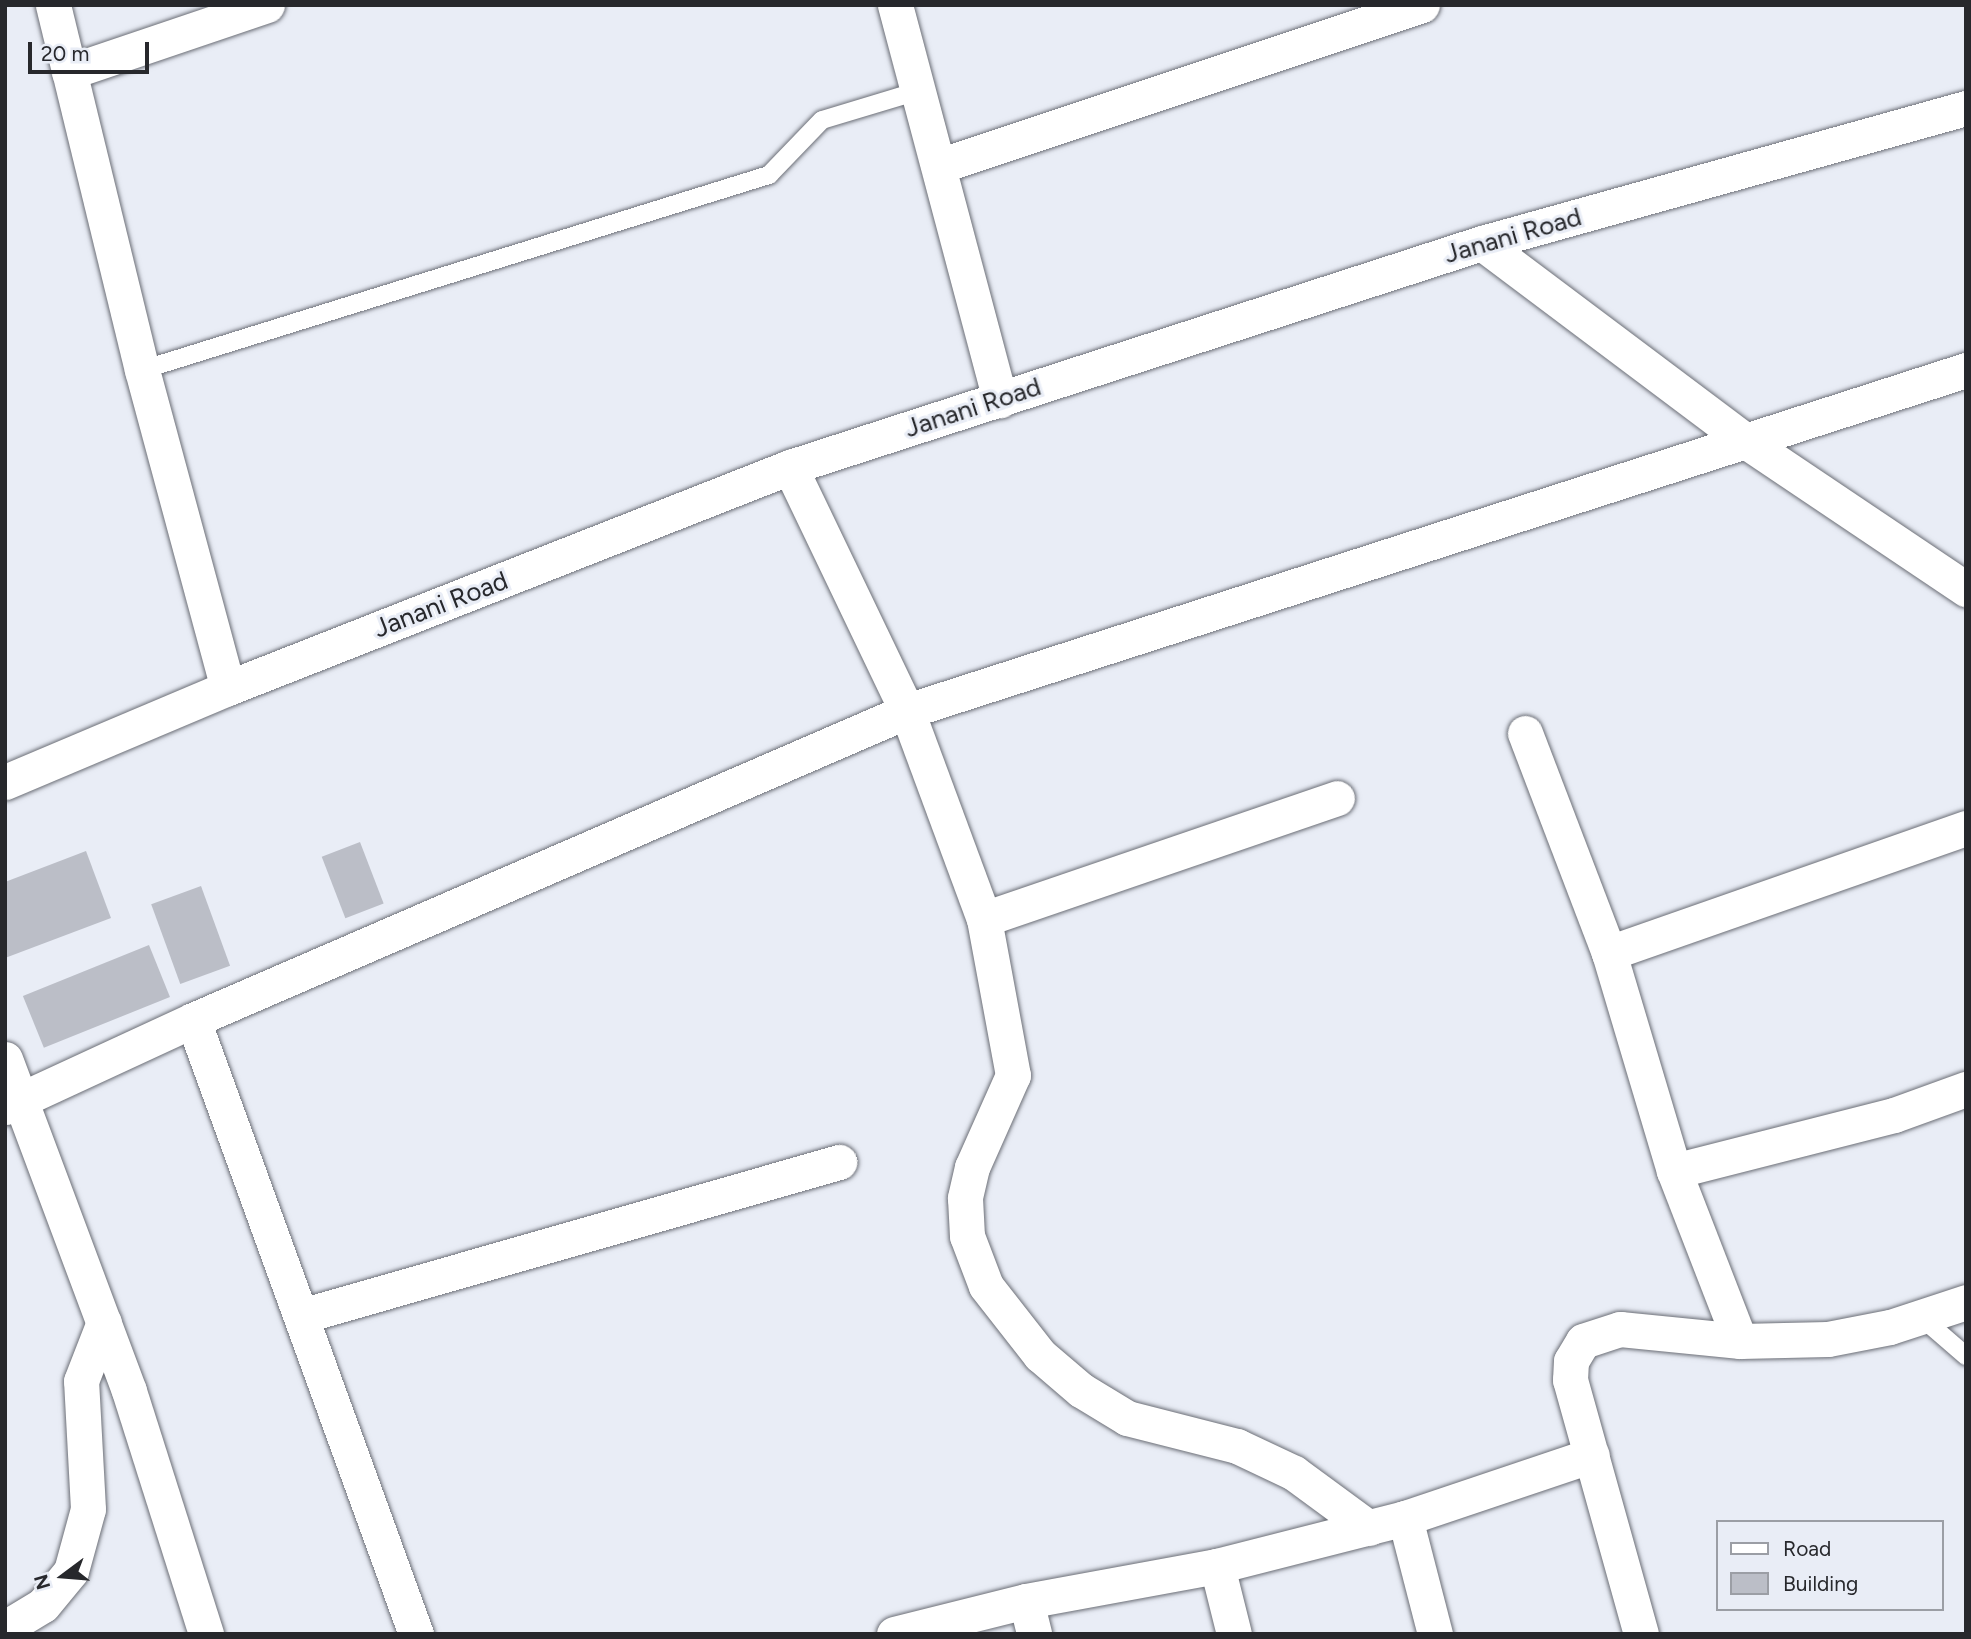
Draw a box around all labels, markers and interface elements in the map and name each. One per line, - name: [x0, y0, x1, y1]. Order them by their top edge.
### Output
- scale bar: [32, 28, 152, 72]
- text: 20 m: [41, 41, 89, 66]
- street label: Janani Road: [1441, 202, 1585, 270]
- street label: Janani Road: [901, 371, 1045, 445]
- street label: Janani Road: [369, 565, 513, 645]
- legend: [1716, 1520, 1943, 1611]
- text: Road: [1783, 1536, 1831, 1561]
- north arrow: [28, 1541, 98, 1611]
- text: Building: [1783, 1571, 1858, 1596]
- text: N: [29, 1572, 55, 1592]

